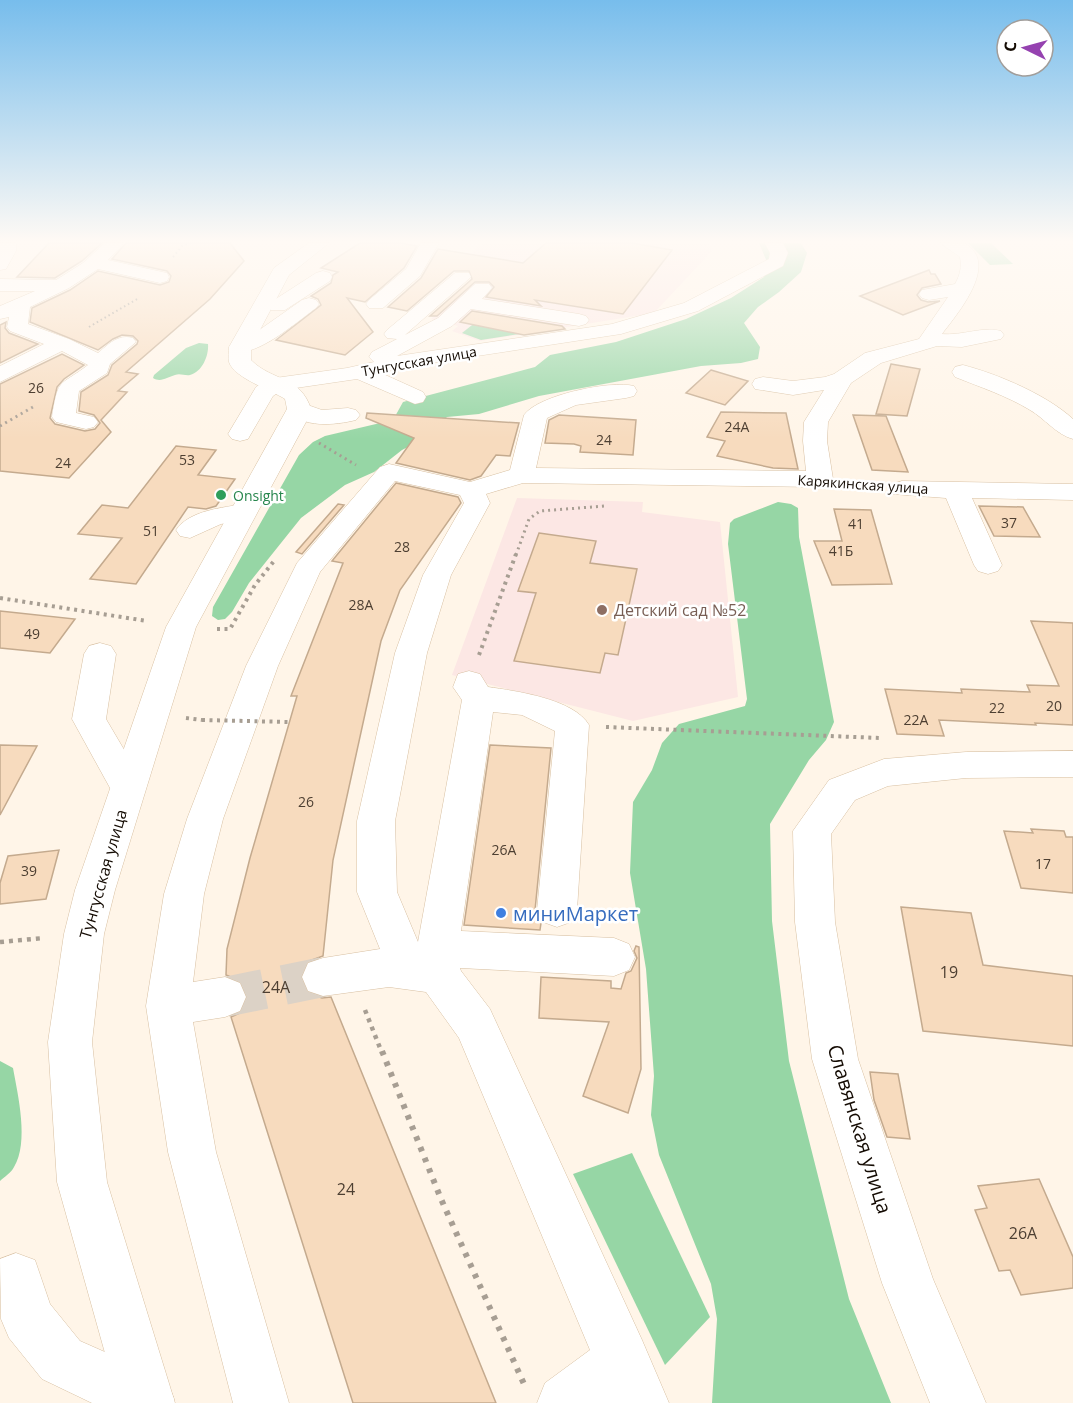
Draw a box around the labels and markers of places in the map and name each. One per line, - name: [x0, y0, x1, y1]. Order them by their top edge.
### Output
- place label: Onsight: [233, 486, 284, 505]
- marker: Onsight: [214, 488, 228, 502]
- place label: Детский сад №52: [614, 599, 746, 621]
- marker: Детский сад №52: [595, 603, 609, 617]
- place label: миниМаркет: [513, 900, 638, 927]
- marker: миниМаркет: [494, 906, 508, 920]

